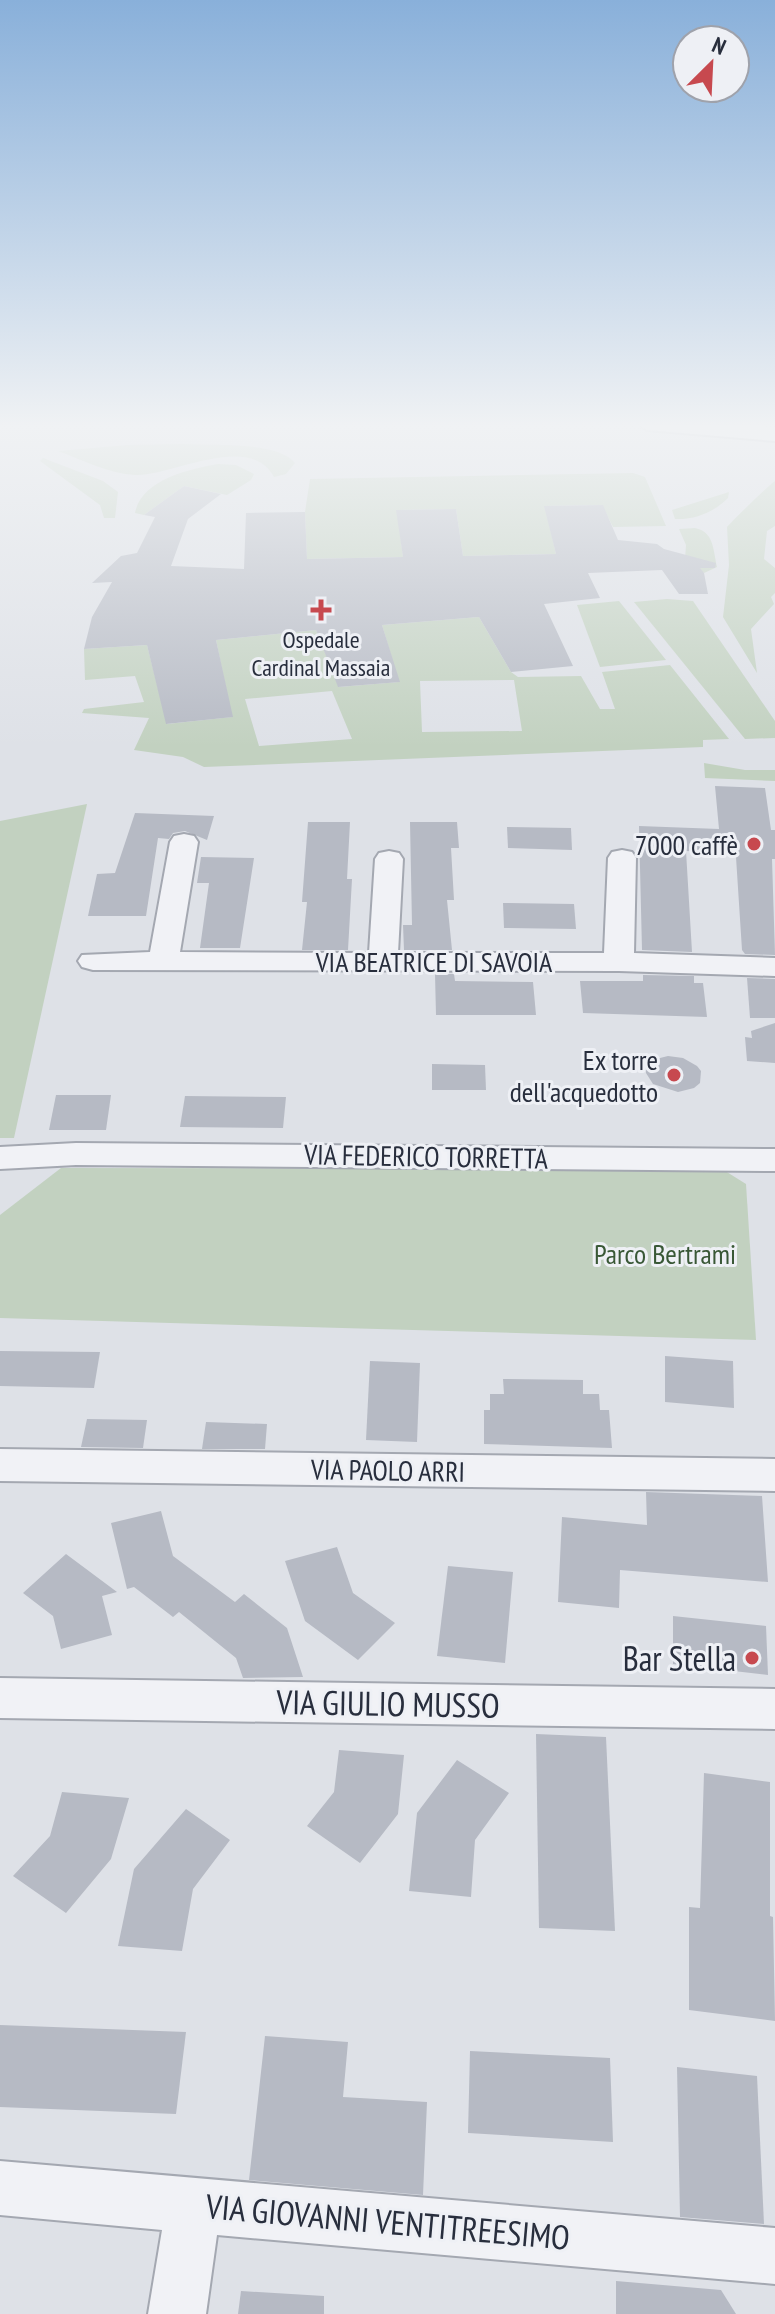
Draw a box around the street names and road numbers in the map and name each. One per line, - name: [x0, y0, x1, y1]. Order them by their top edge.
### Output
- street label: VIA BEATRICE DI SAVOIA: [315, 943, 553, 980]
- street label: VIA FEDERICO TORRETTA: [303, 1135, 549, 1177]
- street label: VIA PAOLO ARRI: [310, 1450, 465, 1490]
- street label: VIA GIULIO MUSSO: [275, 1679, 500, 1727]
- street label: VIA GIOVANNI VENTITREESIMO: [203, 2183, 572, 2259]

